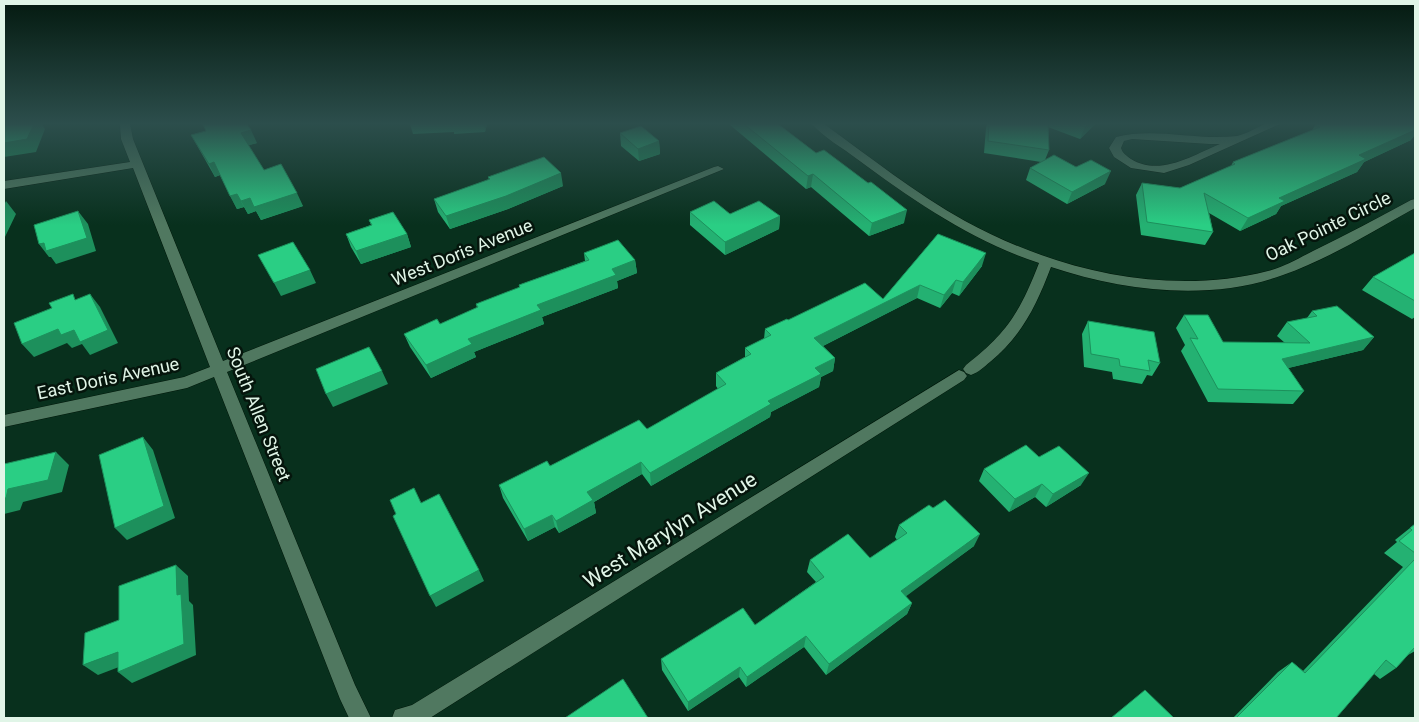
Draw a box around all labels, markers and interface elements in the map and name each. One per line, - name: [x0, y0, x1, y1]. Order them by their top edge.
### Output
- street label: Oak Pointe Circle: [1262, 187, 1394, 265]
- street label: West Doris Avenue: [388, 214, 536, 290]
- street label: South Allen Street: [222, 344, 296, 484]
- street label: East Doris Avenue: [35, 353, 181, 403]
- street label: West Marylyn Avenue: [579, 467, 761, 593]

